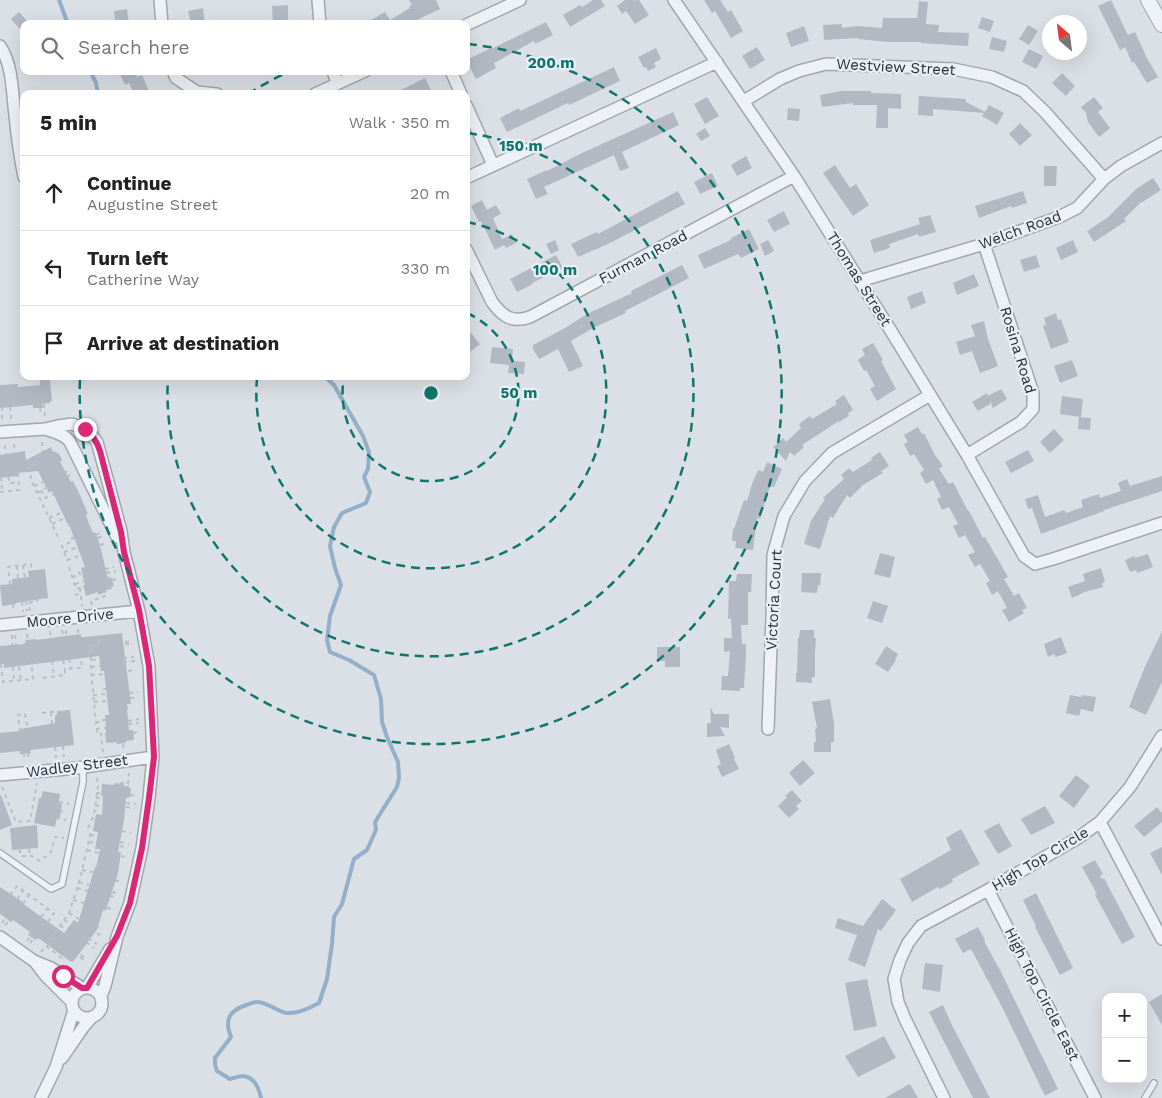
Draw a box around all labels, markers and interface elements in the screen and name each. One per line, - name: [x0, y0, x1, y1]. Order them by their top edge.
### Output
- north arrow: [1042, 15, 1087, 60]
- search box: [20, 20, 470, 75]
- icon: search: [38, 34, 66, 62]
- text: Search here: [78, 36, 189, 59]
- text: 200 m: [528, 54, 574, 72]
- street label: Westview Street: [836, 55, 957, 79]
- text: 5 min: [40, 110, 97, 135]
- text: Walk · 350 m: [349, 113, 450, 132]
- text: 150 m: [499, 137, 543, 155]
- text: Continue: [87, 172, 171, 195]
- icon: ahead: [40, 179, 68, 207]
- text: 20 m: [410, 184, 450, 203]
- text: Augustine Street: [87, 195, 218, 214]
- street label: Welch Road: [976, 207, 1064, 253]
- street label: Furman Road: [596, 226, 690, 288]
- street label: Thomas Street: [823, 228, 896, 330]
- text: Turn left: [87, 247, 168, 270]
- icon: left: [40, 254, 68, 282]
- text: 330 m: [401, 259, 450, 278]
- text: 100 m: [533, 261, 577, 279]
- text: Catherine Way: [87, 270, 199, 289]
- street label: Rosina Road: [996, 304, 1040, 396]
- icon: arrive: [40, 329, 68, 357]
- text: Arrive at destination: [87, 332, 279, 355]
- centre of rings: [422, 384, 440, 402]
- text: 50 m: [501, 384, 537, 402]
- route end: [74, 418, 97, 441]
- street label: Victoria Court: [762, 548, 786, 651]
- street label: Moore Drive: [25, 604, 115, 632]
- street label: Wadley Street: [25, 751, 130, 781]
- street label: High Top Circle: [988, 823, 1092, 895]
- street label: High Top Circle East: [1001, 924, 1084, 1064]
- route start: [52, 965, 75, 988]
- map controls: [1102, 993, 1147, 1083]
- button: +: [1102, 993, 1147, 1038]
- button: −: [1102, 1038, 1147, 1083]

